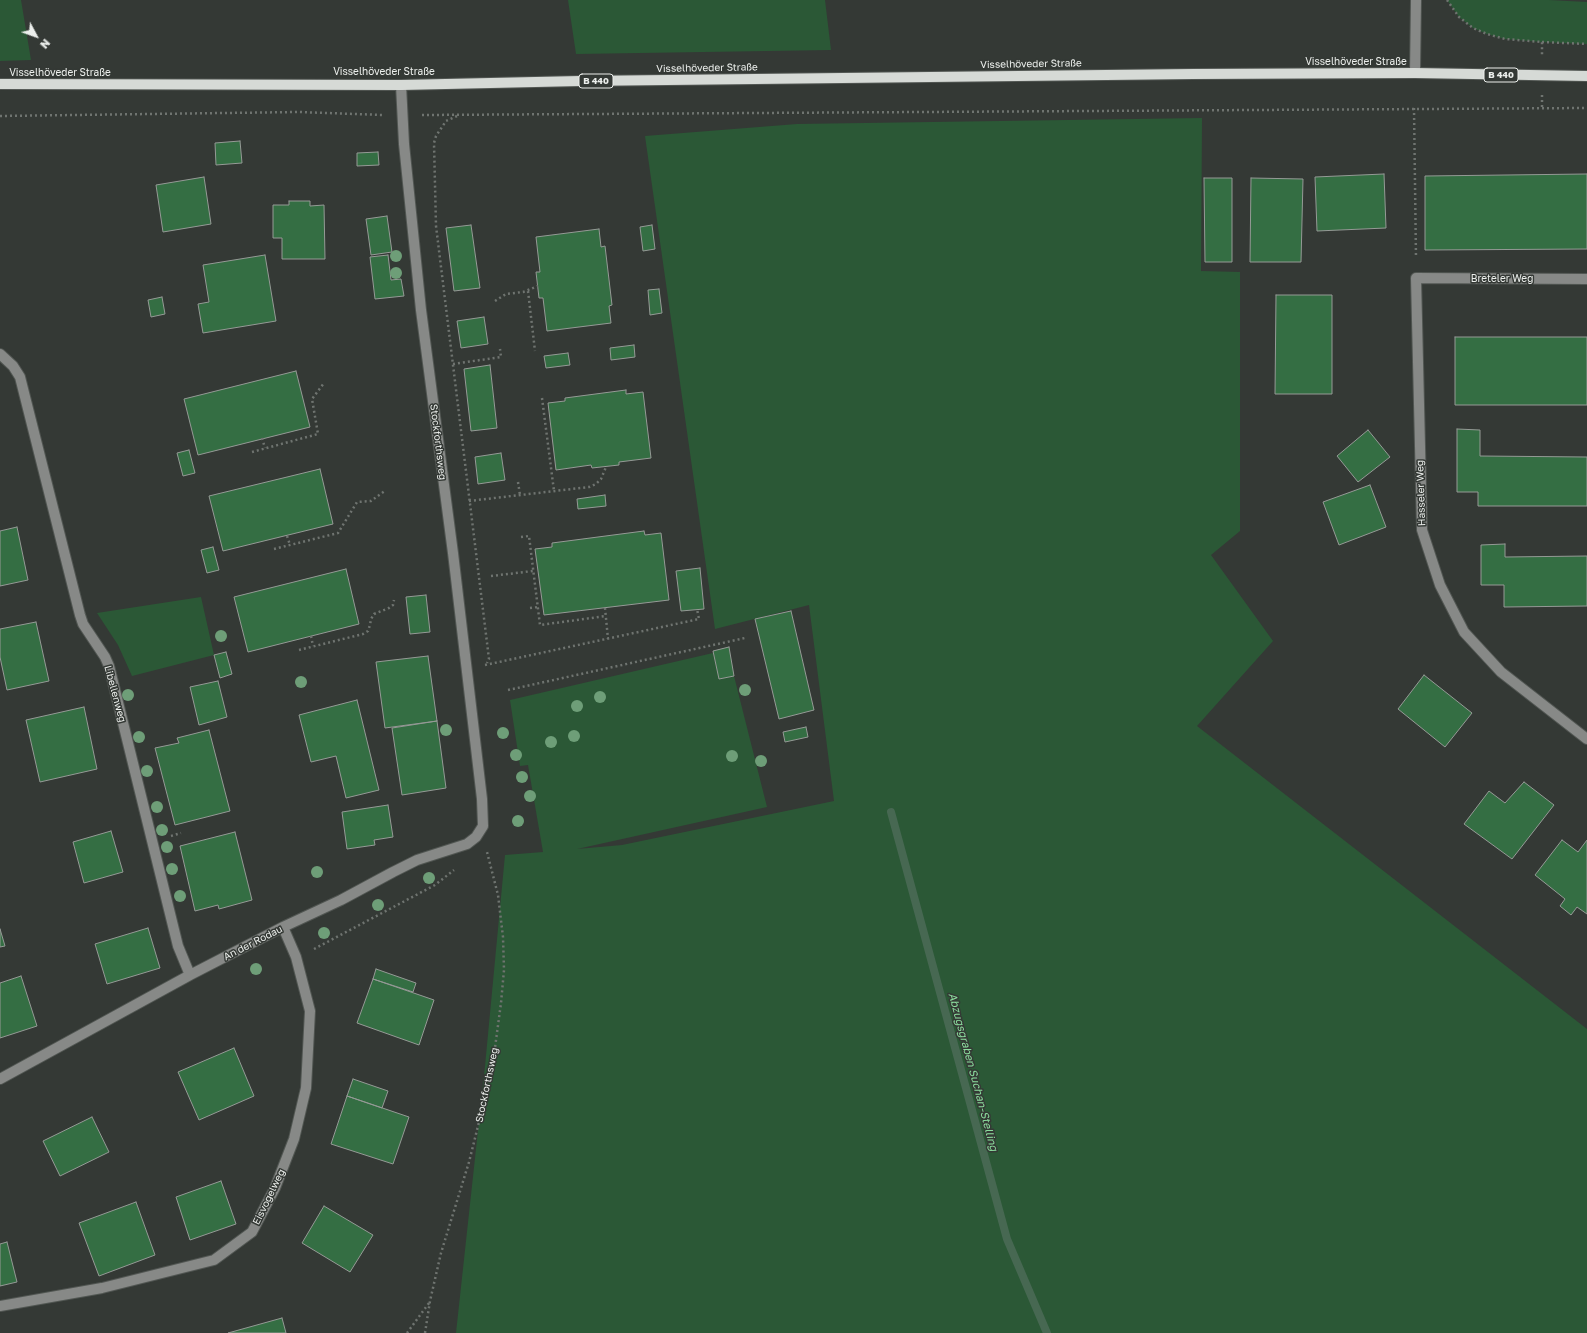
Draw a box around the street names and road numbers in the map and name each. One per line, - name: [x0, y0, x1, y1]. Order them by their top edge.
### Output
- street label: Visselhöveder Straße: [1305, 56, 1407, 68]
- street label: Visselhöveder Straße: [980, 57, 1082, 71]
- street label: Visselhöveder Straße: [656, 61, 758, 75]
- street label: Visselhöveder Straße: [333, 66, 435, 78]
- street label: Visselhöveder Straße: [9, 67, 111, 79]
- road number: B 440: [1484, 68, 1518, 82]
- road number: B 440: [579, 74, 613, 88]
- street label: Breteler Weg: [1471, 273, 1533, 285]
- street label: Stockforthsweg: [427, 403, 449, 481]
- street label: Hasseler Weg: [1414, 460, 1428, 526]
- street label: Libellenweg: [102, 664, 128, 724]
- street label: An der Rodau: [222, 923, 284, 963]
- street label: Stockforthsweg: [473, 1046, 501, 1124]
- street label: Eisvogelweg: [250, 1167, 288, 1227]

